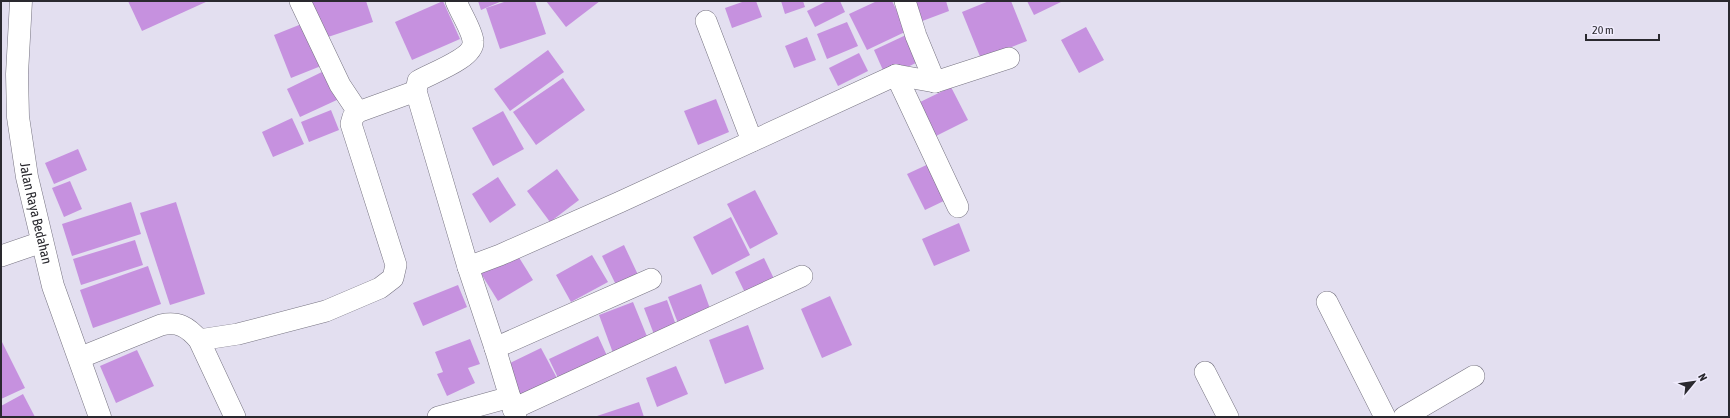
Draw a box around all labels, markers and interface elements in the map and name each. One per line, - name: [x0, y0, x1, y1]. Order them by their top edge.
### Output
- scale bar: [1586, 16, 1659, 42]
- text: 20 m: [1592, 23, 1614, 37]
- street label: Jalan Raya Bedahan: [17, 161, 55, 266]
- north arrow: [1674, 362, 1714, 402]
- text: N: [1696, 371, 1710, 383]

